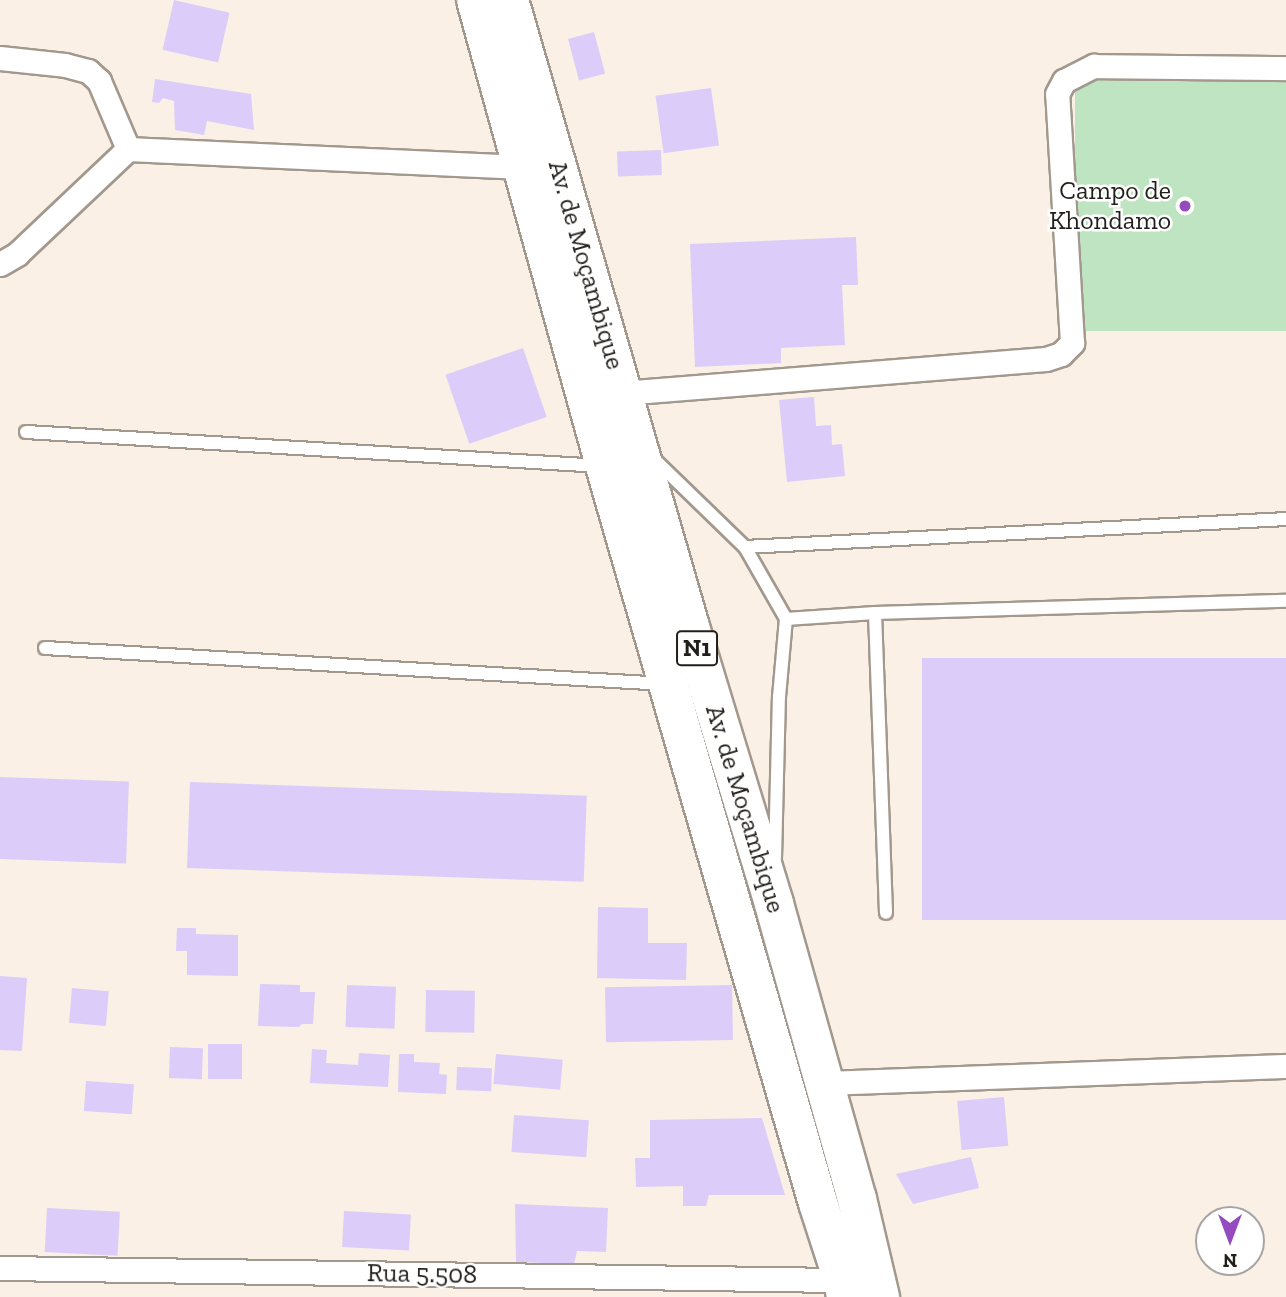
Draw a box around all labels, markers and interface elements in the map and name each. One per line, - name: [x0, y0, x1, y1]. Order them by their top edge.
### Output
- street label: Av. de Moçambique: [541, 157, 631, 373]
- place label: Campo de Khondamo: [1049, 175, 1171, 236]
- marker: Campo de Khondamo: [1177, 198, 1193, 214]
- road number: N1: [676, 628, 718, 668]
- street label: Av. de Moçambique: [699, 701, 791, 917]
- north arrow: [1195, 1206, 1265, 1276]
- text: N: [1223, 1249, 1237, 1272]
- street label: Rua 5.508: [367, 1257, 477, 1291]

